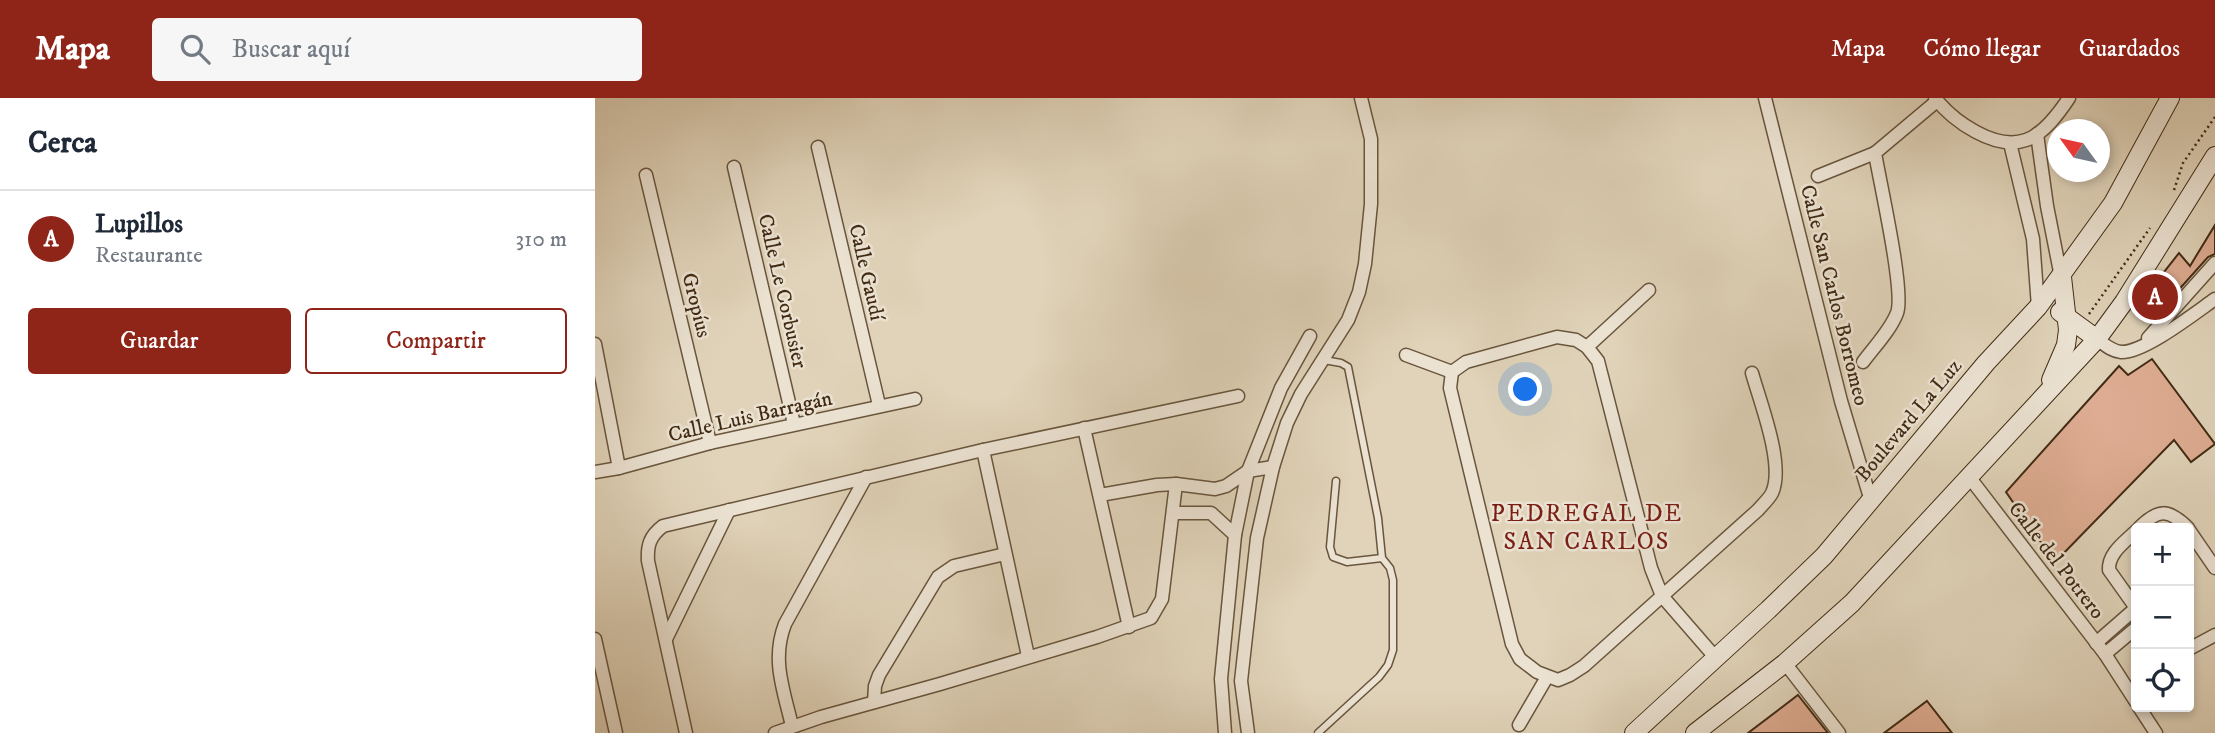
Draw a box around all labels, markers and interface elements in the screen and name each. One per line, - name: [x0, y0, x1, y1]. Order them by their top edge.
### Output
- search box: [152, 18, 642, 81]
- text: Mapa: [35, 29, 110, 70]
- icon: search: [176, 30, 214, 68]
- text: Buscar aquí: [232, 33, 350, 66]
- text: Mapa: [1831, 34, 1885, 64]
- text: Cómo llegar: [1923, 34, 2041, 64]
- text: Guardados: [2079, 34, 2180, 64]
- north arrow: [2047, 119, 2110, 182]
- text: Cerca: [28, 125, 97, 162]
- street label: Calle San Carlos Borromeo: [1794, 182, 1874, 408]
- text: Lupillos: [95, 208, 183, 241]
- street label: Calle Le Corbusier: [752, 211, 812, 371]
- street label: Calle Gaudí: [842, 221, 890, 325]
- text: A: [44, 225, 58, 254]
- text: 310 m: [515, 225, 567, 254]
- text: Restaurante: [95, 241, 203, 270]
- street label: Gropíus: [675, 270, 717, 340]
- pin: A: [2132, 271, 2178, 323]
- button: Guardar: [28, 308, 291, 374]
- button: Compartir: [305, 308, 567, 374]
- street label: Boulevard La Luz: [1850, 354, 1968, 487]
- your location: [1508, 372, 1542, 406]
- street label: Calle Luis Barragán: [666, 385, 835, 449]
- street label: Calle del Potrero: [2002, 497, 2110, 625]
- district label: PEDREGAL DE SAN CARLOS: [1491, 499, 1683, 557]
- map controls: [2131, 523, 2194, 712]
- button: +: [2131, 523, 2194, 586]
- button: −: [2131, 586, 2194, 649]
- button: locate: [2131, 649, 2194, 712]

